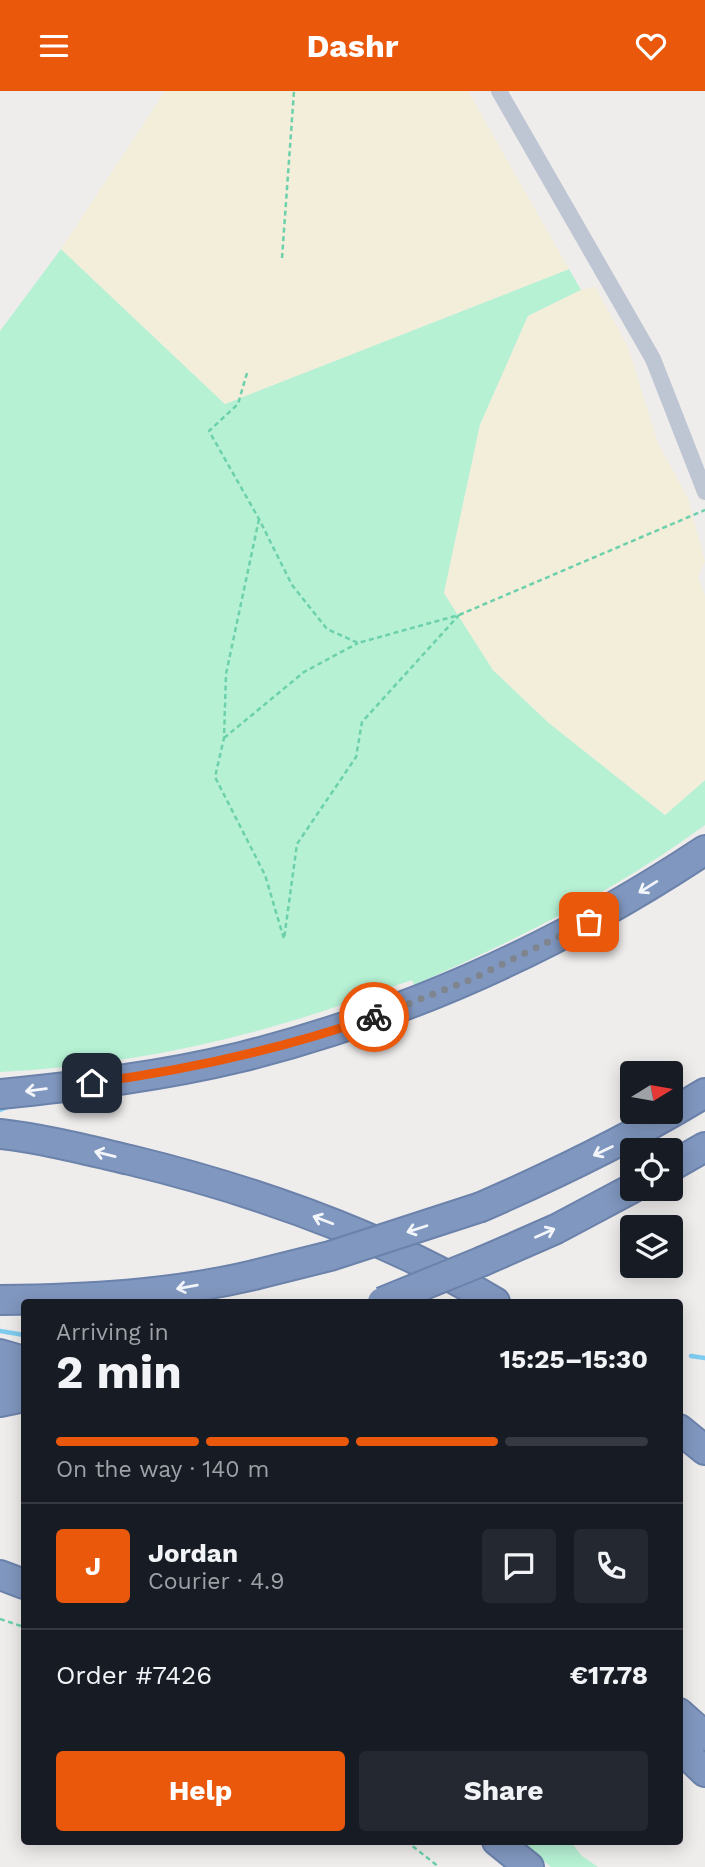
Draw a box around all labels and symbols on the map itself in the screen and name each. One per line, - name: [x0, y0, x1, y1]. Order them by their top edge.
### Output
- one-way arrow: [638, 881, 658, 895]
- pin: [559, 892, 619, 952]
- courier: [339, 982, 409, 1052]
- pin: [62, 1053, 122, 1113]
- north arrow: [620, 1061, 682, 1123]
- one-way arrow: [25, 1083, 47, 1096]
- one-way arrow: [593, 1144, 614, 1158]
- one-way arrow: [94, 1147, 117, 1160]
- one-way arrow: [312, 1213, 334, 1225]
- one-way arrow: [406, 1224, 428, 1236]
- one-way arrow: [534, 1226, 556, 1239]
- one-way arrow: [176, 1281, 198, 1294]

